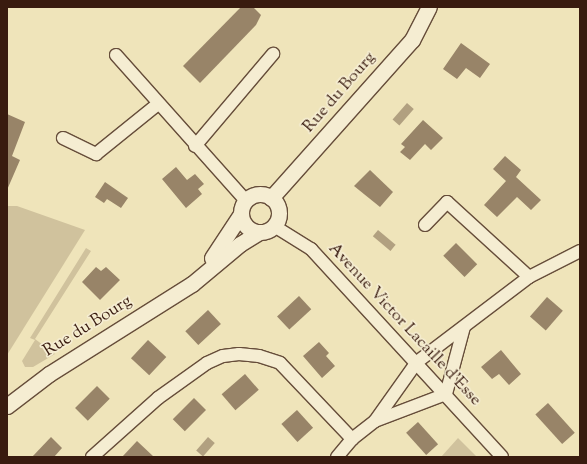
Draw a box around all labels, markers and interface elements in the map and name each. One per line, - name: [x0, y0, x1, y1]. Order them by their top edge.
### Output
- street label: Rue du Bourg: [299, 48, 381, 138]
- street label: Avenue Victor Lacaille d'Esse: [323, 239, 485, 411]
- street label: Rue du Bourg: [40, 292, 136, 362]

